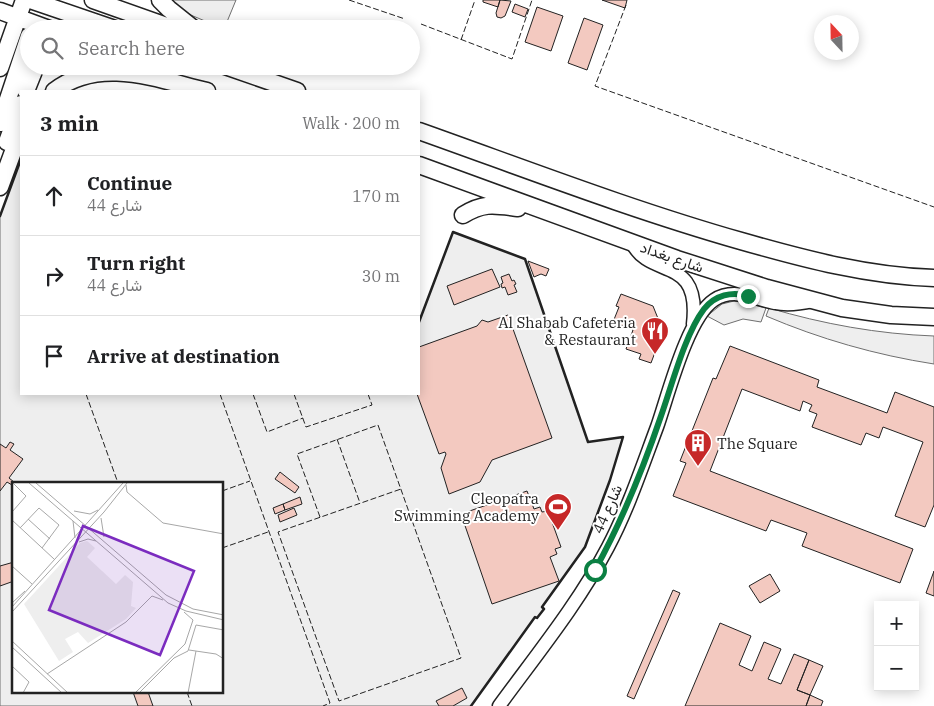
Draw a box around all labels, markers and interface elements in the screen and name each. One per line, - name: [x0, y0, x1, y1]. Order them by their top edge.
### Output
- north arrow: [814, 15, 859, 60]
- search box: [20, 20, 420, 75]
- icon: search: [38, 34, 66, 62]
- text: Search here: [78, 36, 185, 60]
- text: 3 min: [40, 109, 99, 137]
- text: Walk · 200 m: [302, 113, 400, 133]
- text: Continue: [87, 171, 172, 195]
- icon: ahead: [40, 182, 68, 210]
- text: 170 m: [352, 186, 400, 206]
- text: شارع 44: [87, 195, 142, 215]
- street label: شارع بغداد: [637, 237, 706, 279]
- text: Turn right: [87, 251, 185, 275]
- icon: right: [40, 262, 68, 290]
- text: 30 m: [362, 266, 400, 286]
- text: شارع 44: [87, 275, 142, 295]
- route end: [737, 285, 760, 308]
- place label: Al Shabab Cafeteria & Restaurant: [498, 313, 636, 349]
- restaurant icon: Al Shabab Cafeteria & Restaurant: [640, 316, 670, 355]
- icon: arrive: [40, 342, 68, 370]
- text: Arrive at destination: [87, 344, 280, 368]
- building icon: The Square: [683, 428, 713, 467]
- place label: The Square: [717, 434, 798, 453]
- street label: شارع 44: [588, 481, 628, 537]
- inset map: [12, 482, 224, 694]
- place label: Cleopatra Swimming Academy: [394, 489, 539, 525]
- sports icon: Cleopatra Swimming Academy: [543, 492, 573, 531]
- route start: [584, 559, 607, 582]
- map controls: [874, 601, 919, 691]
- button: +: [874, 601, 919, 646]
- button: −: [874, 646, 919, 691]

